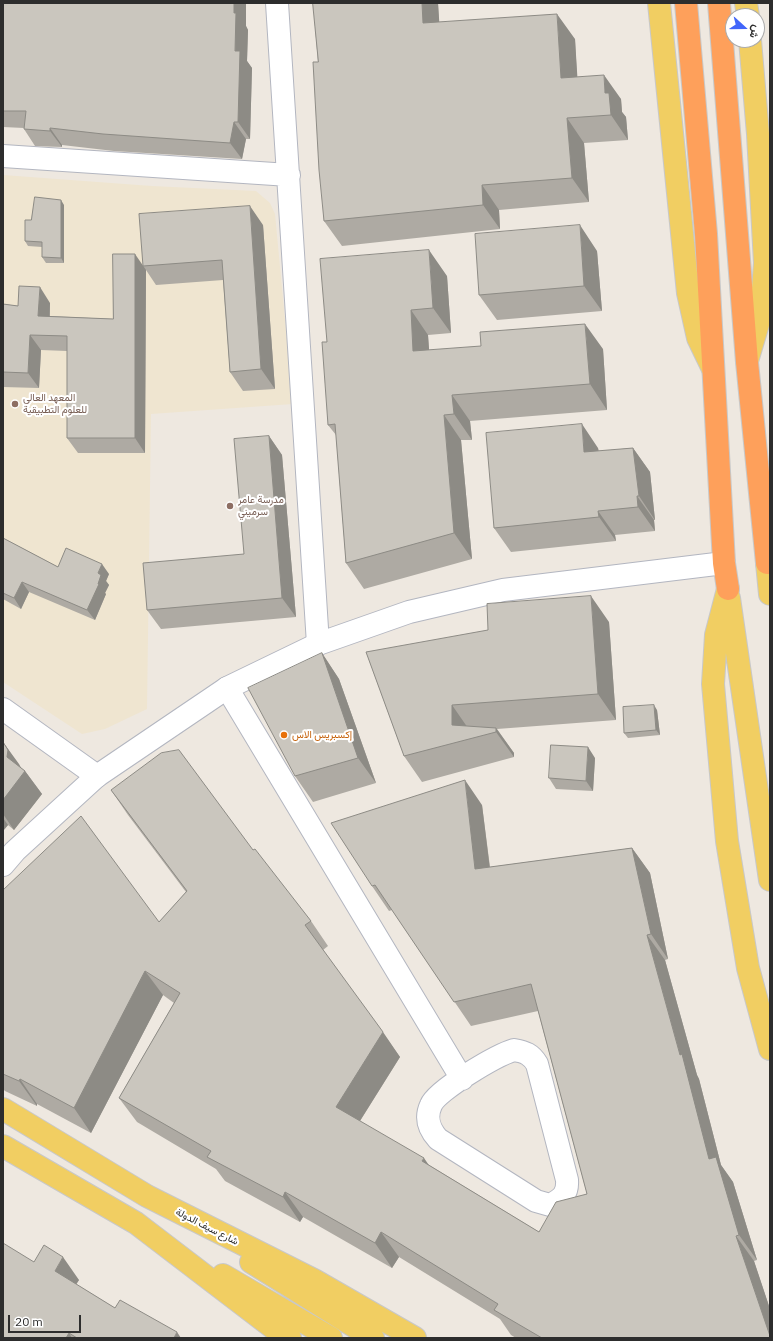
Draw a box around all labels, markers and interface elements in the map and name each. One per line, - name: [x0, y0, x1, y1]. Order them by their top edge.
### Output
- north arrow: [725, 8, 765, 48]
- text: ش: [746, 23, 764, 41]
- place label: المعهد العالي للعلوم التطبيقية: [23, 392, 87, 416]
- marker: المعهد العالي للعلوم التطبيقية: [10, 399, 20, 409]
- place label: مدرسة عامر سرميني: [238, 494, 284, 518]
- marker: مدرسة عامر سرميني: [225, 501, 235, 511]
- place label: إكسبريس الاس: [292, 729, 352, 741]
- marker: إكسبريس الاس: [279, 730, 289, 740]
- street label: شارع سيف الدولة: [174, 1206, 240, 1248]
- scale bar: [10, 1307, 83, 1333]
- text: 20 m: [15, 1314, 43, 1329]

